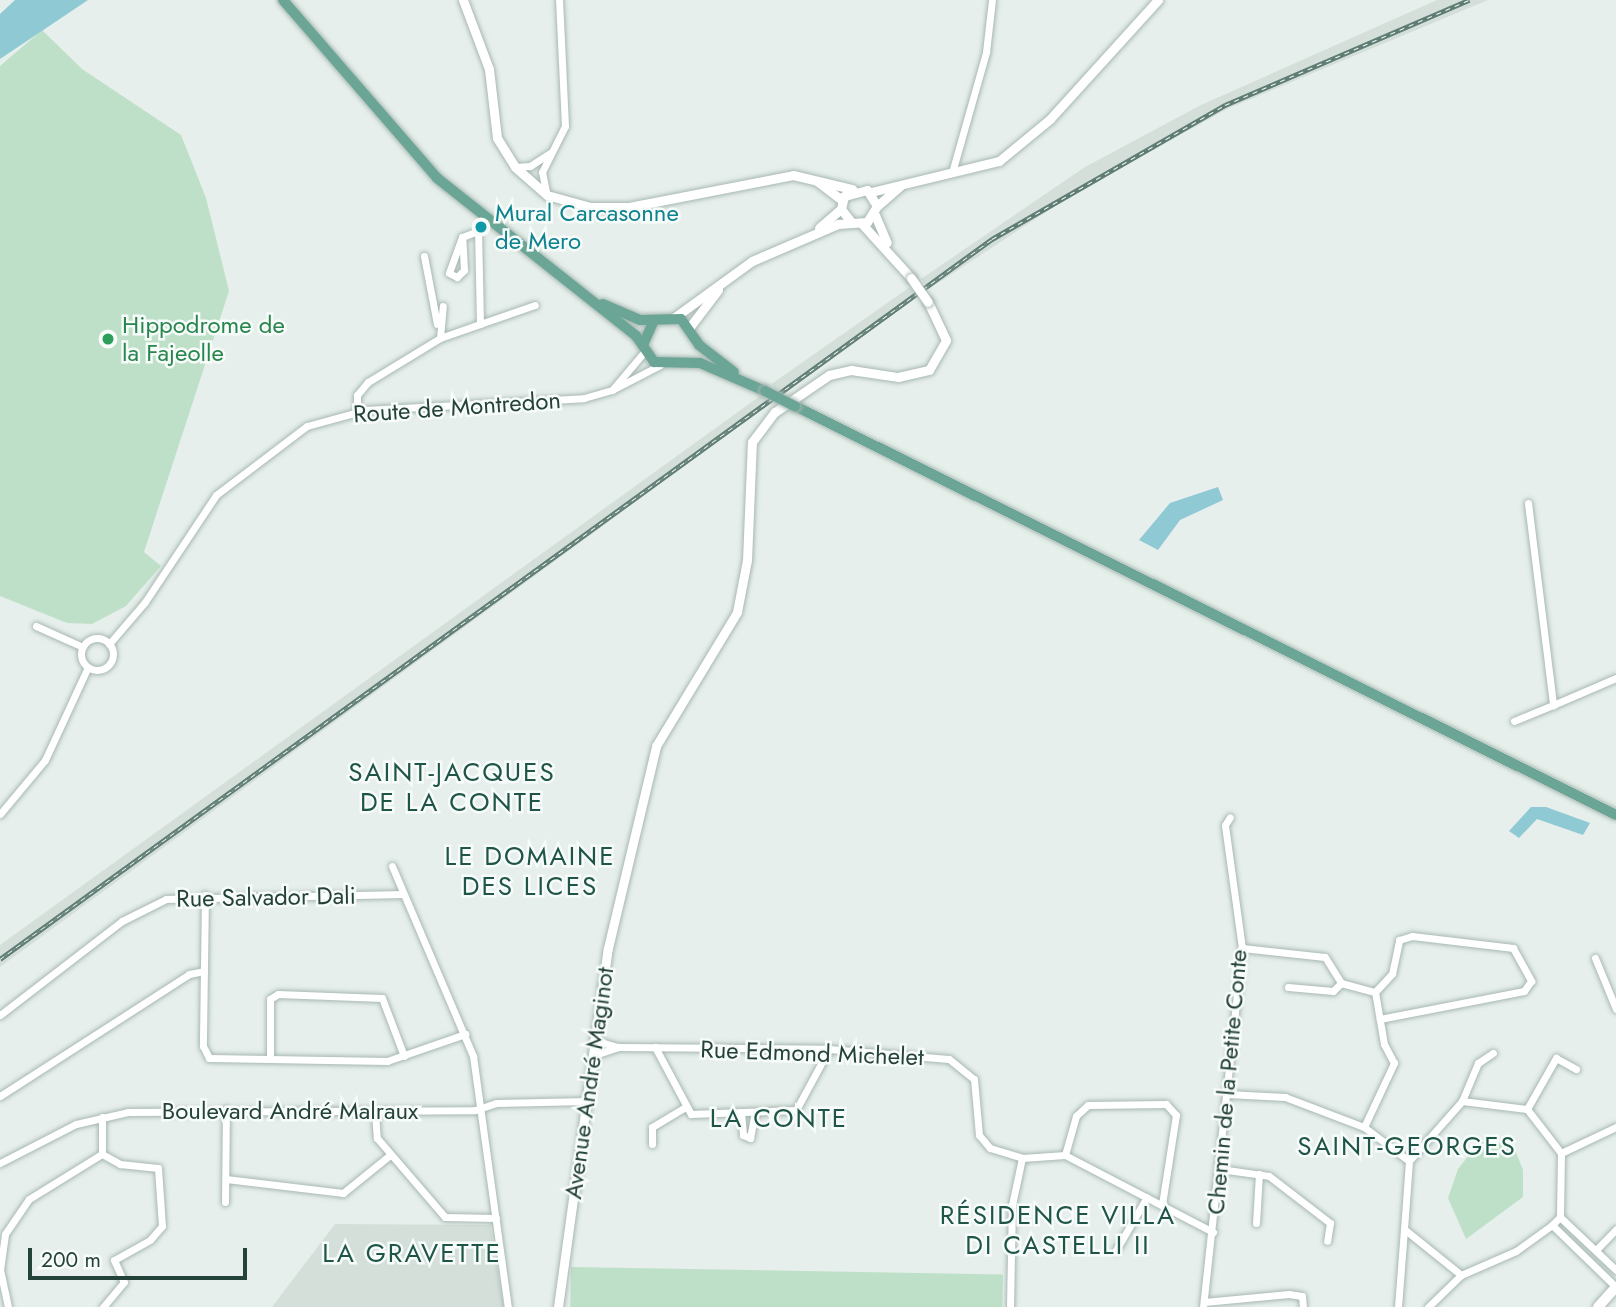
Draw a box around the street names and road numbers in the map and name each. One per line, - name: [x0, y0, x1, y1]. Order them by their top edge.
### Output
- street label: Route de Montredon: [352, 385, 562, 429]
- street label: Rue Salvador Dali: [176, 881, 356, 913]
- street label: Chemin de la Petite Conte: [1201, 948, 1253, 1216]
- street label: Avenue André Maginot: [558, 965, 620, 1201]
- street label: Rue Edmond Michelet: [700, 1035, 924, 1071]
- street label: Boulevard André Malraux: [162, 1097, 418, 1125]

